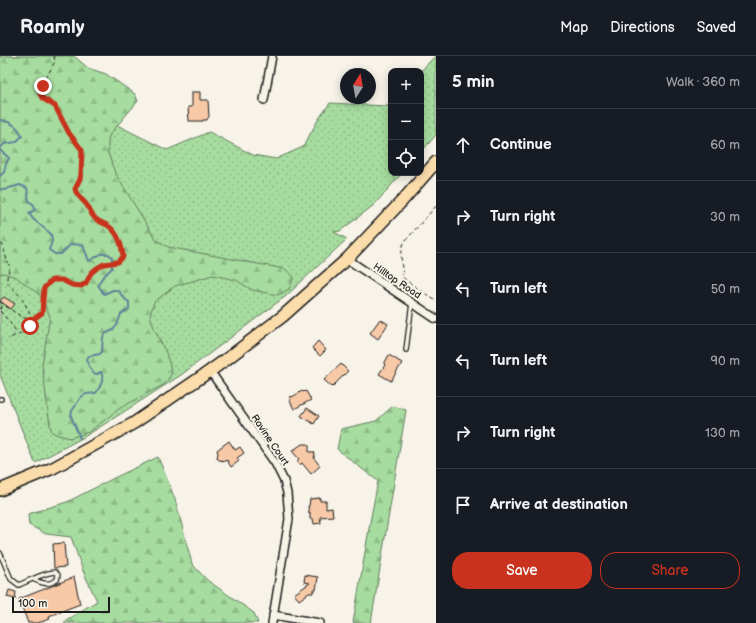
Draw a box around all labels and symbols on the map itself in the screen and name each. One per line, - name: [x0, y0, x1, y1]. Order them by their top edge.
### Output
- north arrow: [340, 68, 376, 104]
- route end: [34, 77, 52, 95]
- street label: Hilltop Road: [371, 261, 423, 302]
- route start: [21, 317, 39, 335]
- street label: Ravine Court: [248, 412, 292, 468]
- scale bar: [12, 595, 110, 614]

